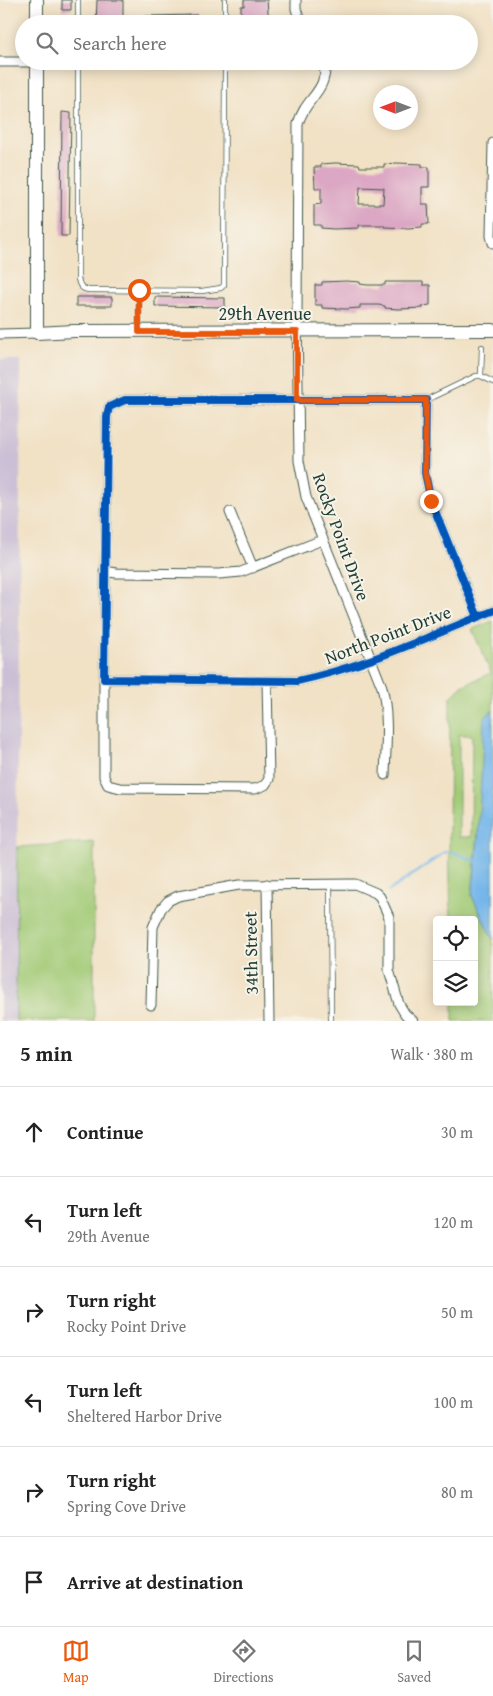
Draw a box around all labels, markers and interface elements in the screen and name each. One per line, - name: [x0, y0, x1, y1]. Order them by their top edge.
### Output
- search box: [15, 15, 478, 70]
- icon: search: [33, 29, 61, 57]
- text: Search here: [73, 29, 167, 57]
- north arrow: [373, 85, 418, 130]
- route start: [128, 279, 151, 302]
- street label: 29th Avenue: [218, 300, 312, 327]
- street label: Rocky Point Drive: [306, 469, 377, 604]
- route end: [420, 490, 443, 513]
- street label: North Point Drive: [321, 598, 455, 671]
- street label: 34th Street: [236, 910, 265, 995]
- map controls: [433, 916, 478, 1006]
- button: locate: [433, 916, 478, 961]
- button: layers: [433, 961, 478, 1006]
- text: 5 min: [20, 1038, 72, 1069]
- text: Walk · 380 m: [390, 1042, 473, 1066]
- icon: ahead: [20, 1118, 48, 1146]
- text: Continue: [67, 1118, 144, 1146]
- text: 30 m: [441, 1120, 473, 1144]
- text: Turn left: [67, 1196, 142, 1224]
- icon: left: [20, 1208, 48, 1236]
- text: 120 m: [433, 1210, 473, 1234]
- text: 29th Avenue: [67, 1224, 150, 1248]
- text: Turn right: [67, 1286, 156, 1314]
- icon: right: [20, 1298, 48, 1326]
- text: 50 m: [441, 1300, 473, 1324]
- text: Rocky Point Drive: [67, 1314, 186, 1338]
- text: Turn left: [67, 1376, 142, 1404]
- icon: left: [20, 1388, 48, 1416]
- text: 100 m: [433, 1390, 473, 1414]
- text: Sheltered Harbor Drive: [67, 1404, 222, 1428]
- text: Turn right: [67, 1466, 156, 1494]
- icon: right: [20, 1478, 48, 1506]
- text: 80 m: [441, 1480, 473, 1504]
- text: Spring Cove Drive: [67, 1494, 186, 1518]
- icon: arrive: [20, 1568, 48, 1596]
- text: Arrive at destination: [67, 1568, 243, 1596]
- tab: Map: [62, 1637, 90, 1687]
- tab: Directions: [213, 1637, 274, 1687]
- tab: Saved: [397, 1637, 431, 1687]

